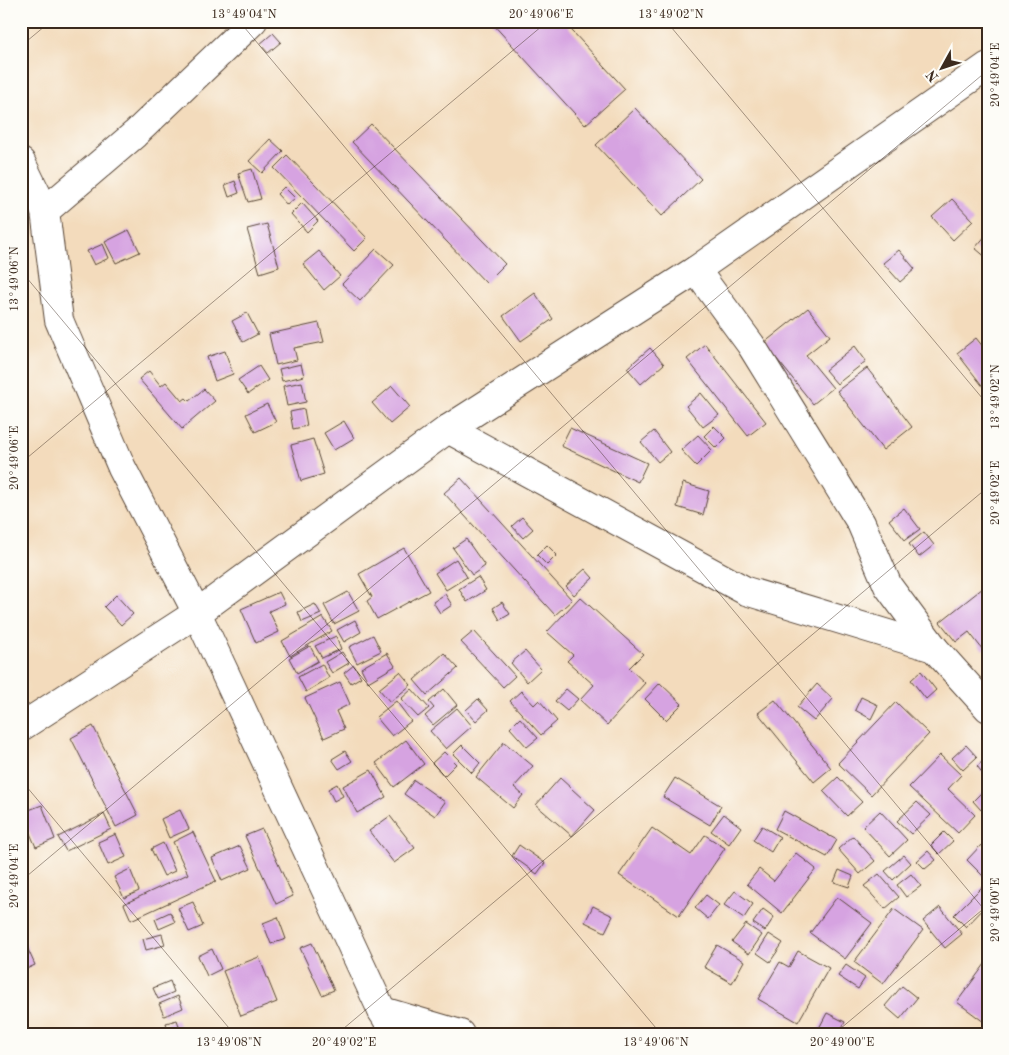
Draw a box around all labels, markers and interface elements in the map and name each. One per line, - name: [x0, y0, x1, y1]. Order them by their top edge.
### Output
- text: 13°49'04"N: [211, 9, 277, 21]
- text: 20°49'06"E: [509, 9, 573, 21]
- text: 13°49'02"N: [638, 9, 704, 21]
- north arrow: [916, 42, 966, 92]
- text: 20°49'04"E: [990, 43, 1002, 107]
- text: N: [924, 67, 942, 84]
- text: 13°49'06"N: [9, 246, 21, 312]
- text: 13°49'02"N: [990, 364, 1002, 430]
- text: 20°49'06"E: [9, 426, 21, 490]
- text: 20°49'02"E: [990, 461, 1002, 525]
- text: 20°49'04"E: [9, 844, 21, 908]
- text: 20°49'00"E: [990, 878, 1002, 942]
- text: 13°49'08"N: [196, 1037, 262, 1049]
- text: 20°49'02"E: [312, 1037, 376, 1049]
- text: 13°49'06"N: [623, 1037, 689, 1049]
- text: 20°49'00"E: [810, 1037, 874, 1049]

